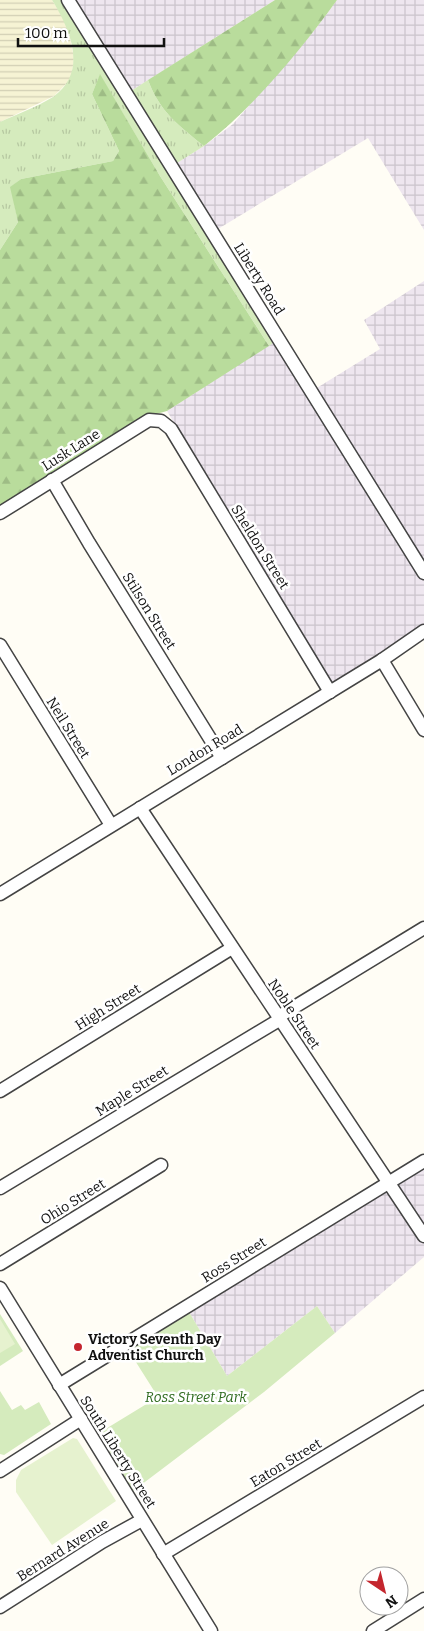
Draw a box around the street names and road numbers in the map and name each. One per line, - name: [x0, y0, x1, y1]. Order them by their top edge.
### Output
- street label: Liberty Road: [230, 240, 288, 318]
- street label: Lusk Lane: [39, 425, 103, 475]
- street label: Sheldon Street: [227, 502, 293, 592]
- street label: Stilson Street: [119, 569, 179, 653]
- street label: Neil Street: [42, 694, 94, 762]
- street label: London Road: [164, 721, 246, 779]
- street label: Noble Street: [264, 976, 324, 1052]
- street label: High Street: [72, 980, 144, 1034]
- street label: Maple Street: [93, 1062, 171, 1120]
- street label: Ohio Street: [37, 1175, 109, 1229]
- street label: Ross Street: [199, 1234, 269, 1286]
- street label: South Liberty Street: [76, 1393, 160, 1511]
- street label: Eaton Street: [247, 1435, 325, 1491]
- street label: Bernard Avenue: [14, 1515, 112, 1585]

